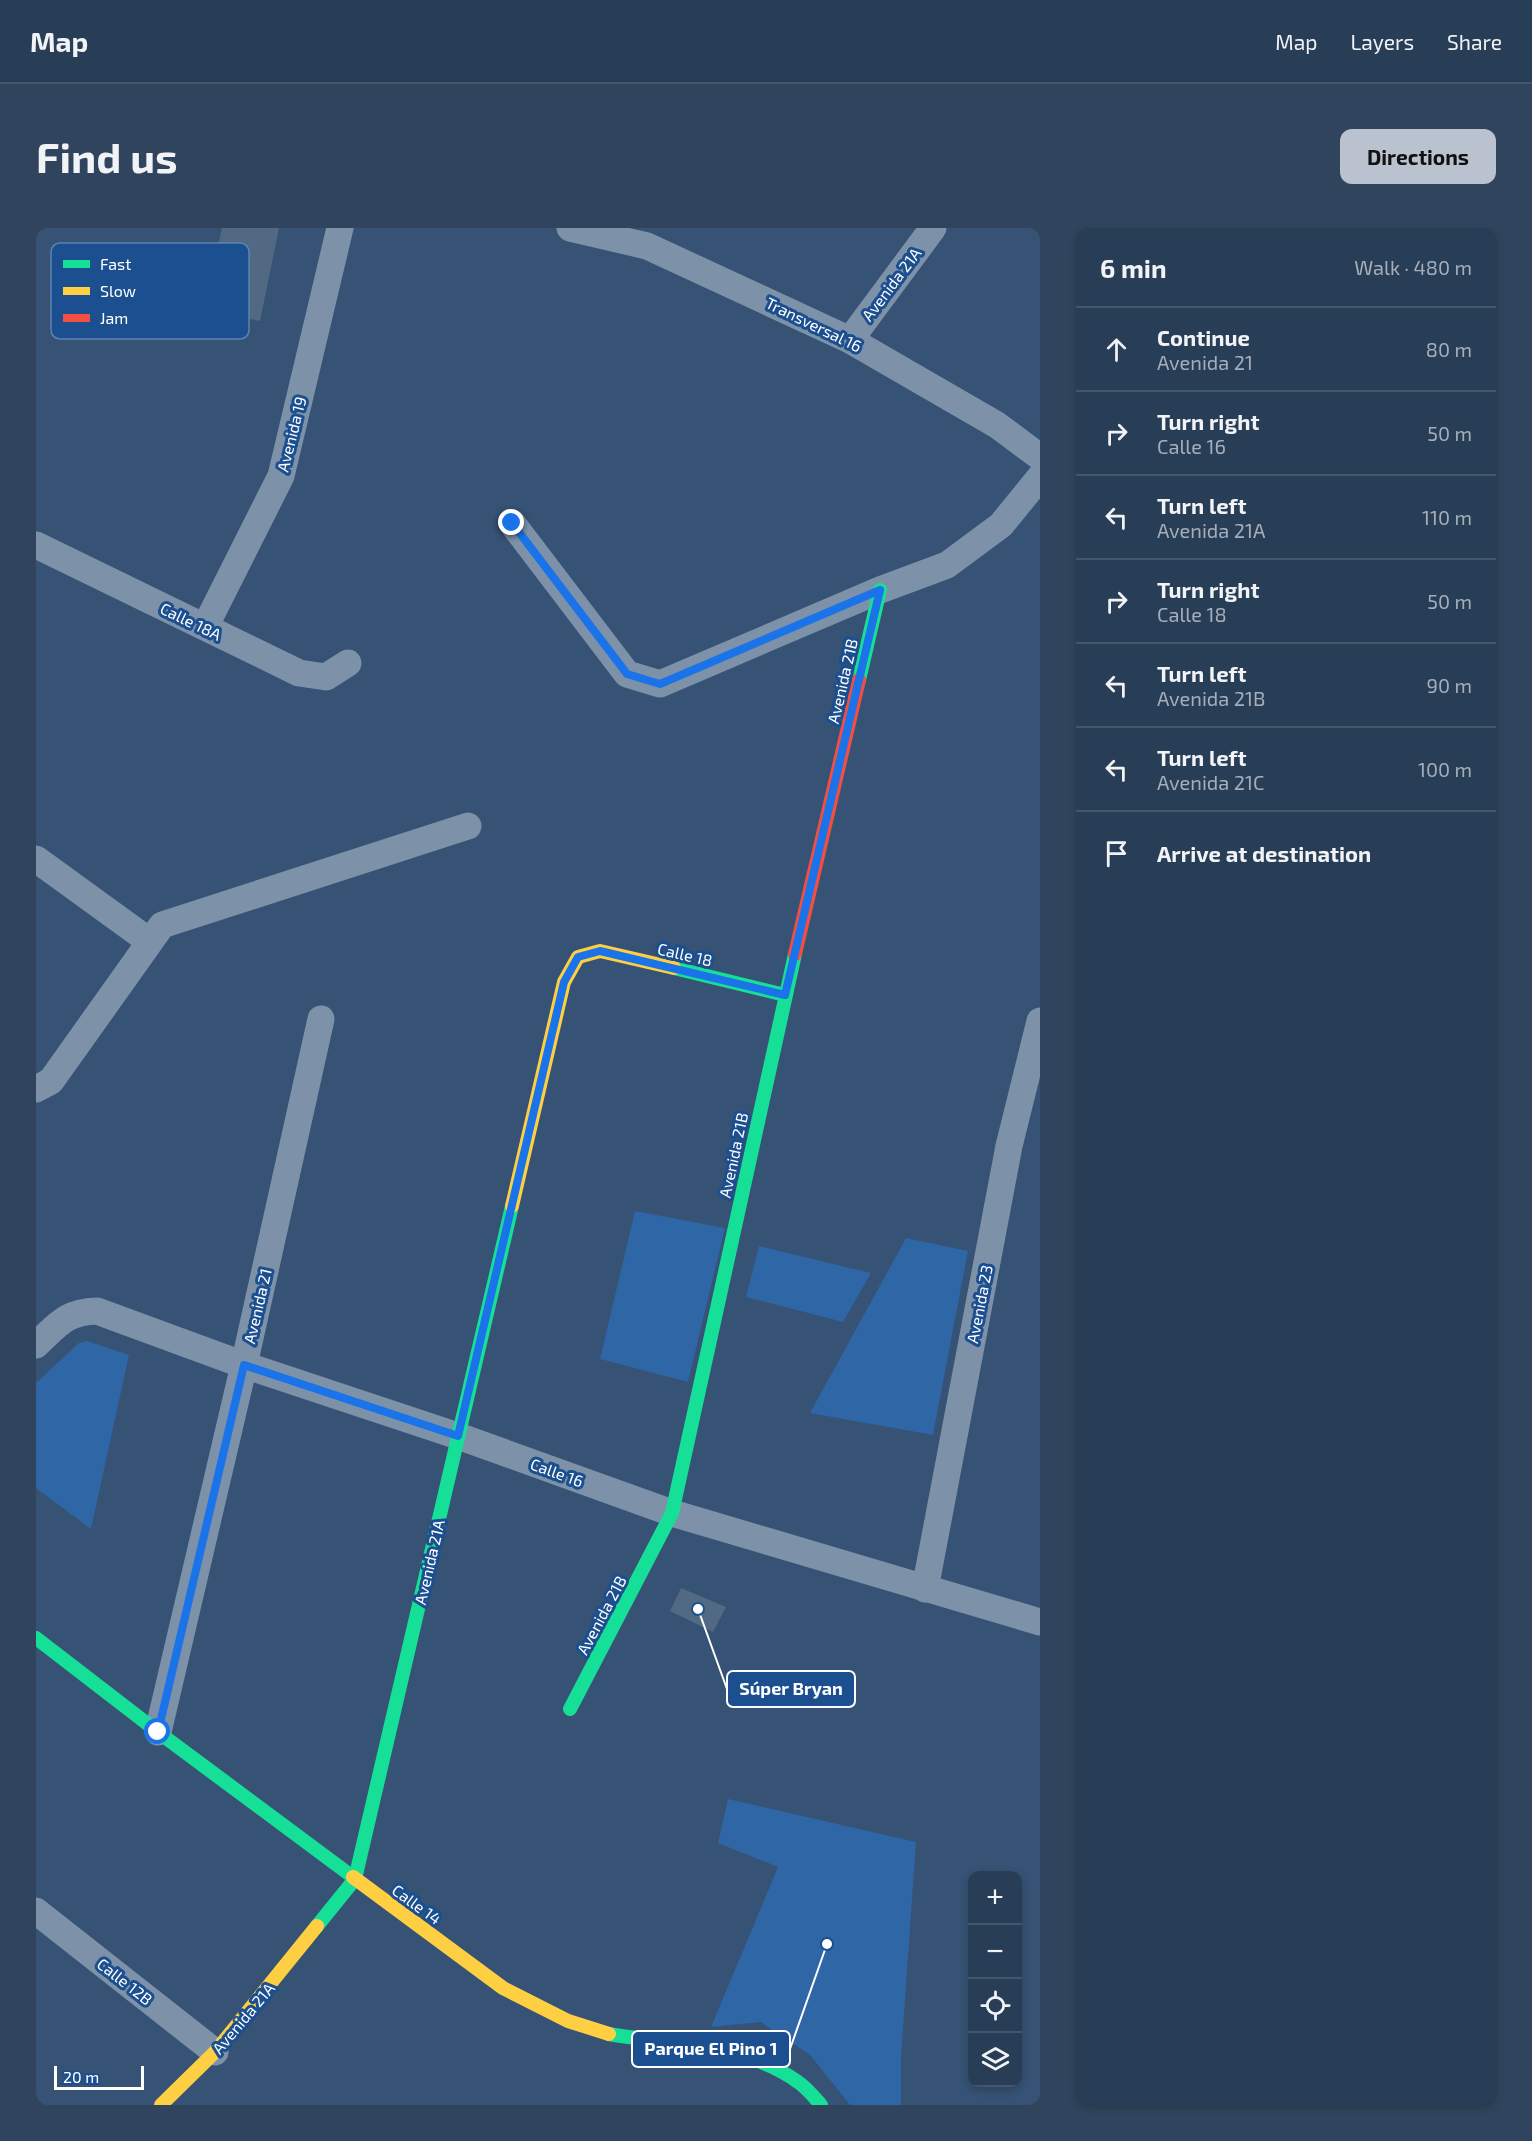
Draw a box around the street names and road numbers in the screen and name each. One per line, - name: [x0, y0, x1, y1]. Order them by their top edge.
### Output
- street label: Avenida 21A: [857, 244, 925, 324]
- street label: Transversal 16: [763, 293, 865, 355]
- street label: Avenida 19: [272, 394, 310, 474]
- street label: Calle 18A: [157, 598, 225, 644]
- street label: Avenida 21B: [823, 637, 861, 725]
- street label: Calle 18: [656, 938, 714, 970]
- street label: Avenida 21B: [715, 1111, 751, 1199]
- street label: Avenida 23: [962, 1263, 996, 1345]
- street label: Avenida 21: [239, 1266, 275, 1346]
- street label: Calle 16: [528, 1454, 586, 1490]
- street label: Avenida 21A: [410, 1518, 448, 1606]
- street label: Avenida 21B: [572, 1572, 630, 1658]
- street label: Calle 14: [389, 1880, 445, 1928]
- street label: Calle 12B: [94, 1954, 156, 2008]
- street label: Avenida 21A: [208, 1979, 278, 2057]

